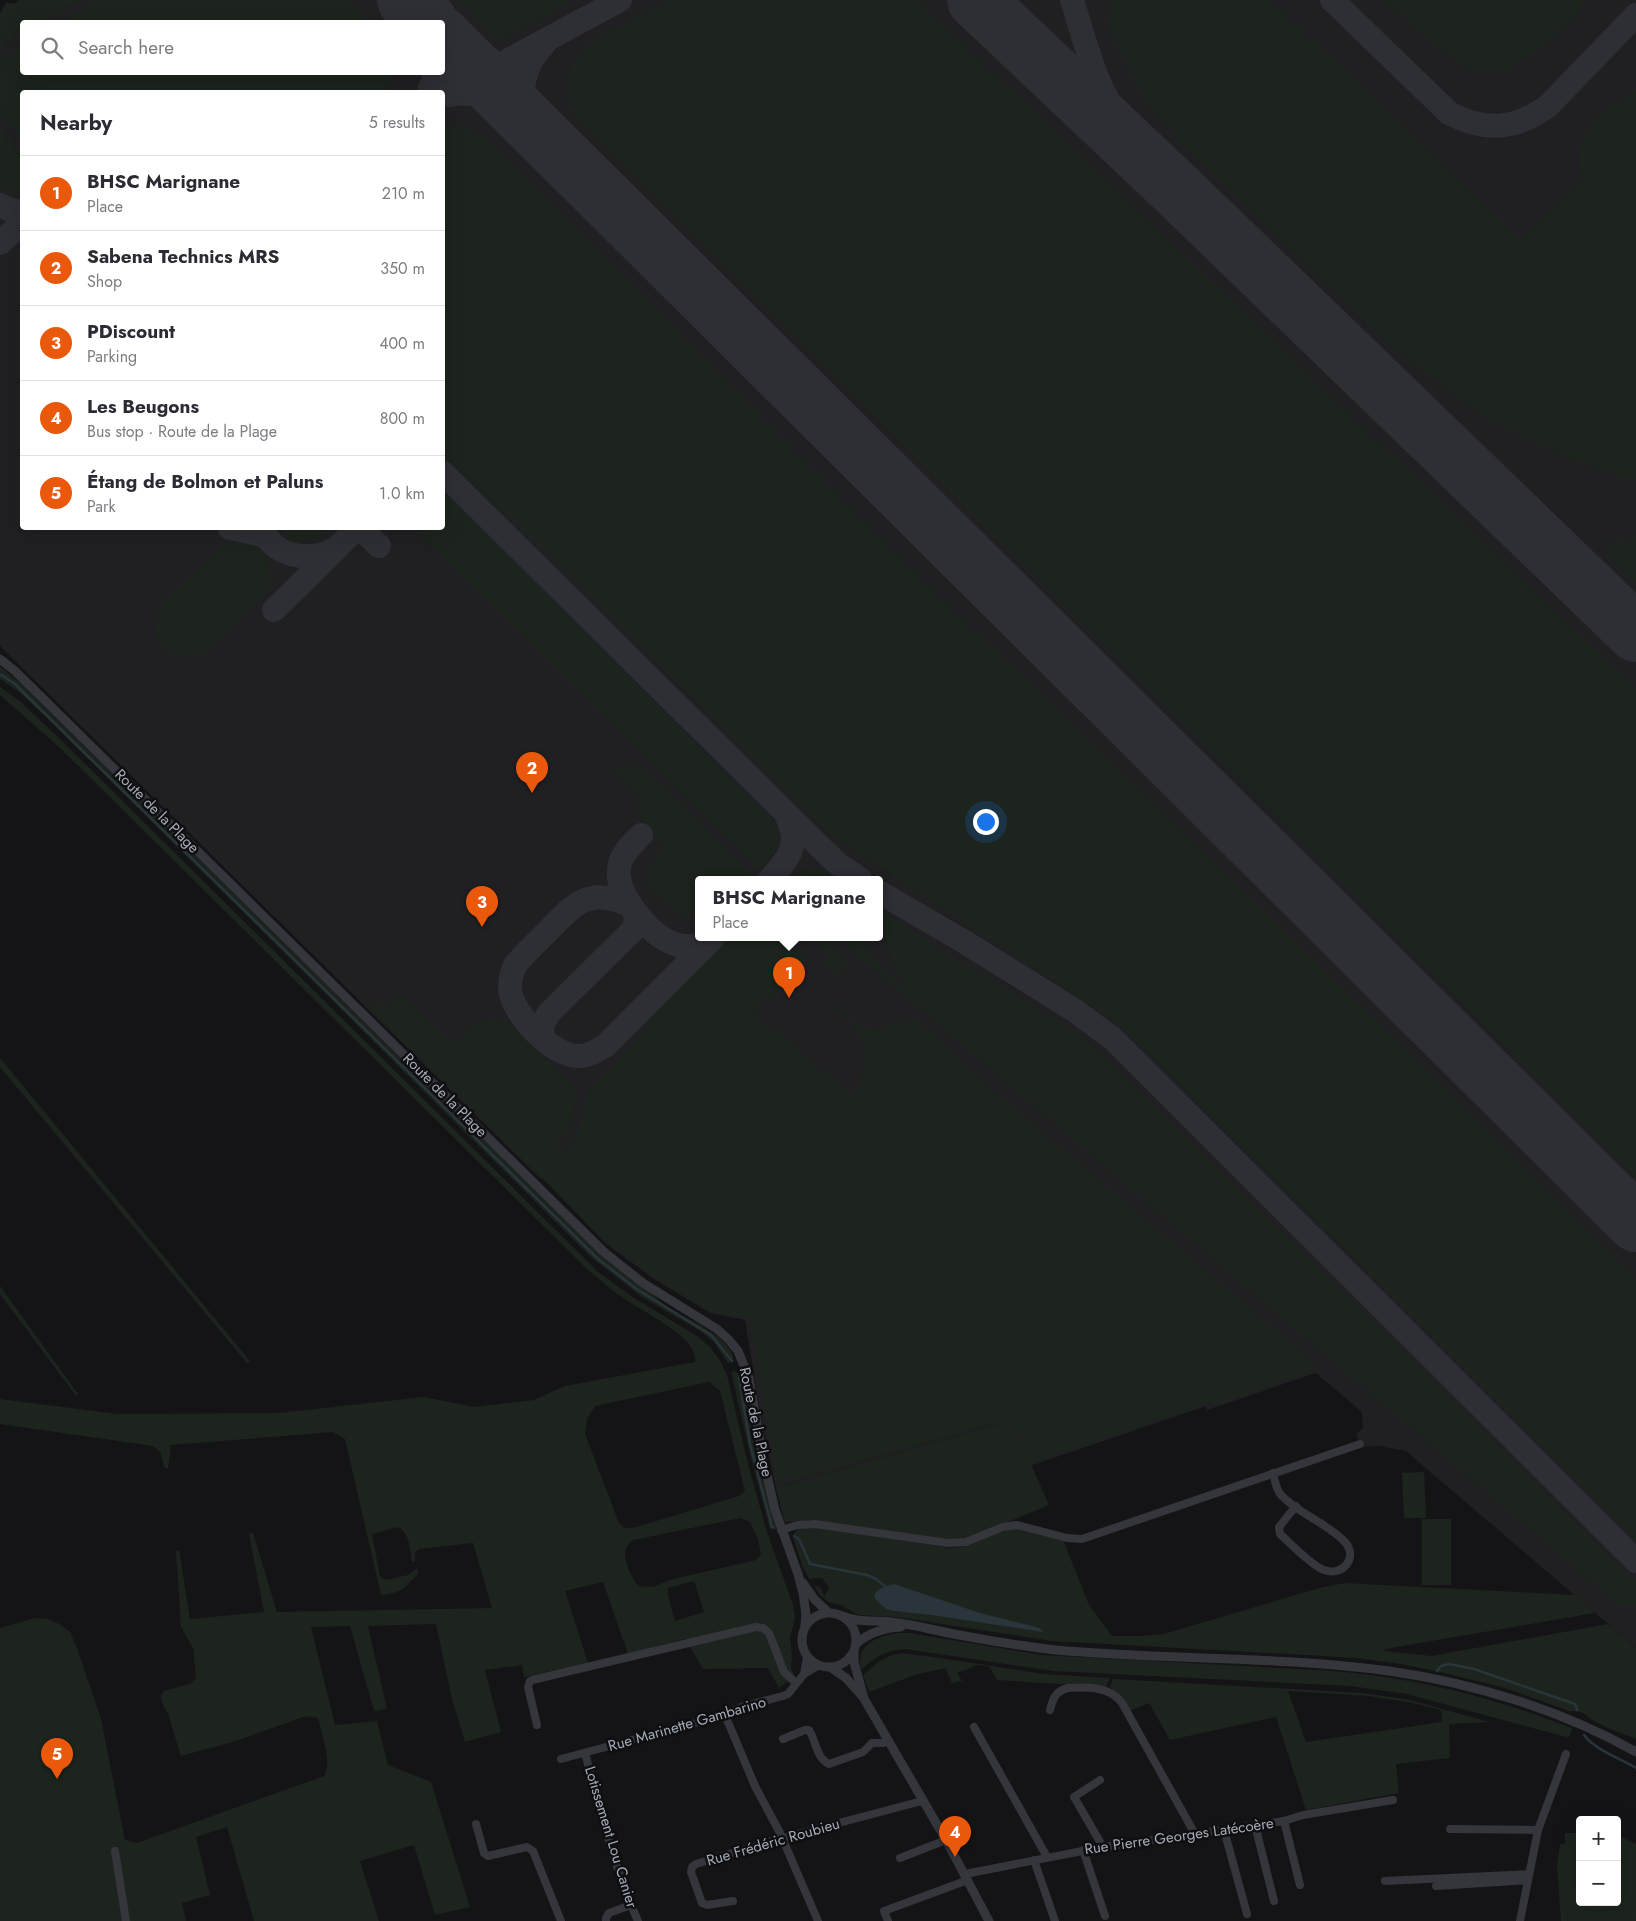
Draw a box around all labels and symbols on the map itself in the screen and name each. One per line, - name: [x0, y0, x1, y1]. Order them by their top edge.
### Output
- pin: 2: [516, 752, 548, 793]
- street label: Route de la Plage: [110, 764, 204, 858]
- your location: [973, 809, 999, 835]
- pin: 3: [466, 886, 498, 927]
- pin: 1: [773, 957, 805, 998]
- street label: Route de la Plage: [398, 1048, 492, 1142]
- street label: Route de la Plage: [734, 1365, 778, 1479]
- street label: Rue Marinette Gambarino: [605, 1691, 769, 1757]
- pin: 5: [41, 1738, 73, 1779]
- street label: Lotissement Lou Canier: [579, 1763, 643, 1911]
- street label: Rue Frédéric Roubieu: [704, 1812, 842, 1872]
- street label: Rue Pierre Georges Latécoère: [1083, 1812, 1275, 1860]
- pin: 4: [939, 1816, 971, 1857]

